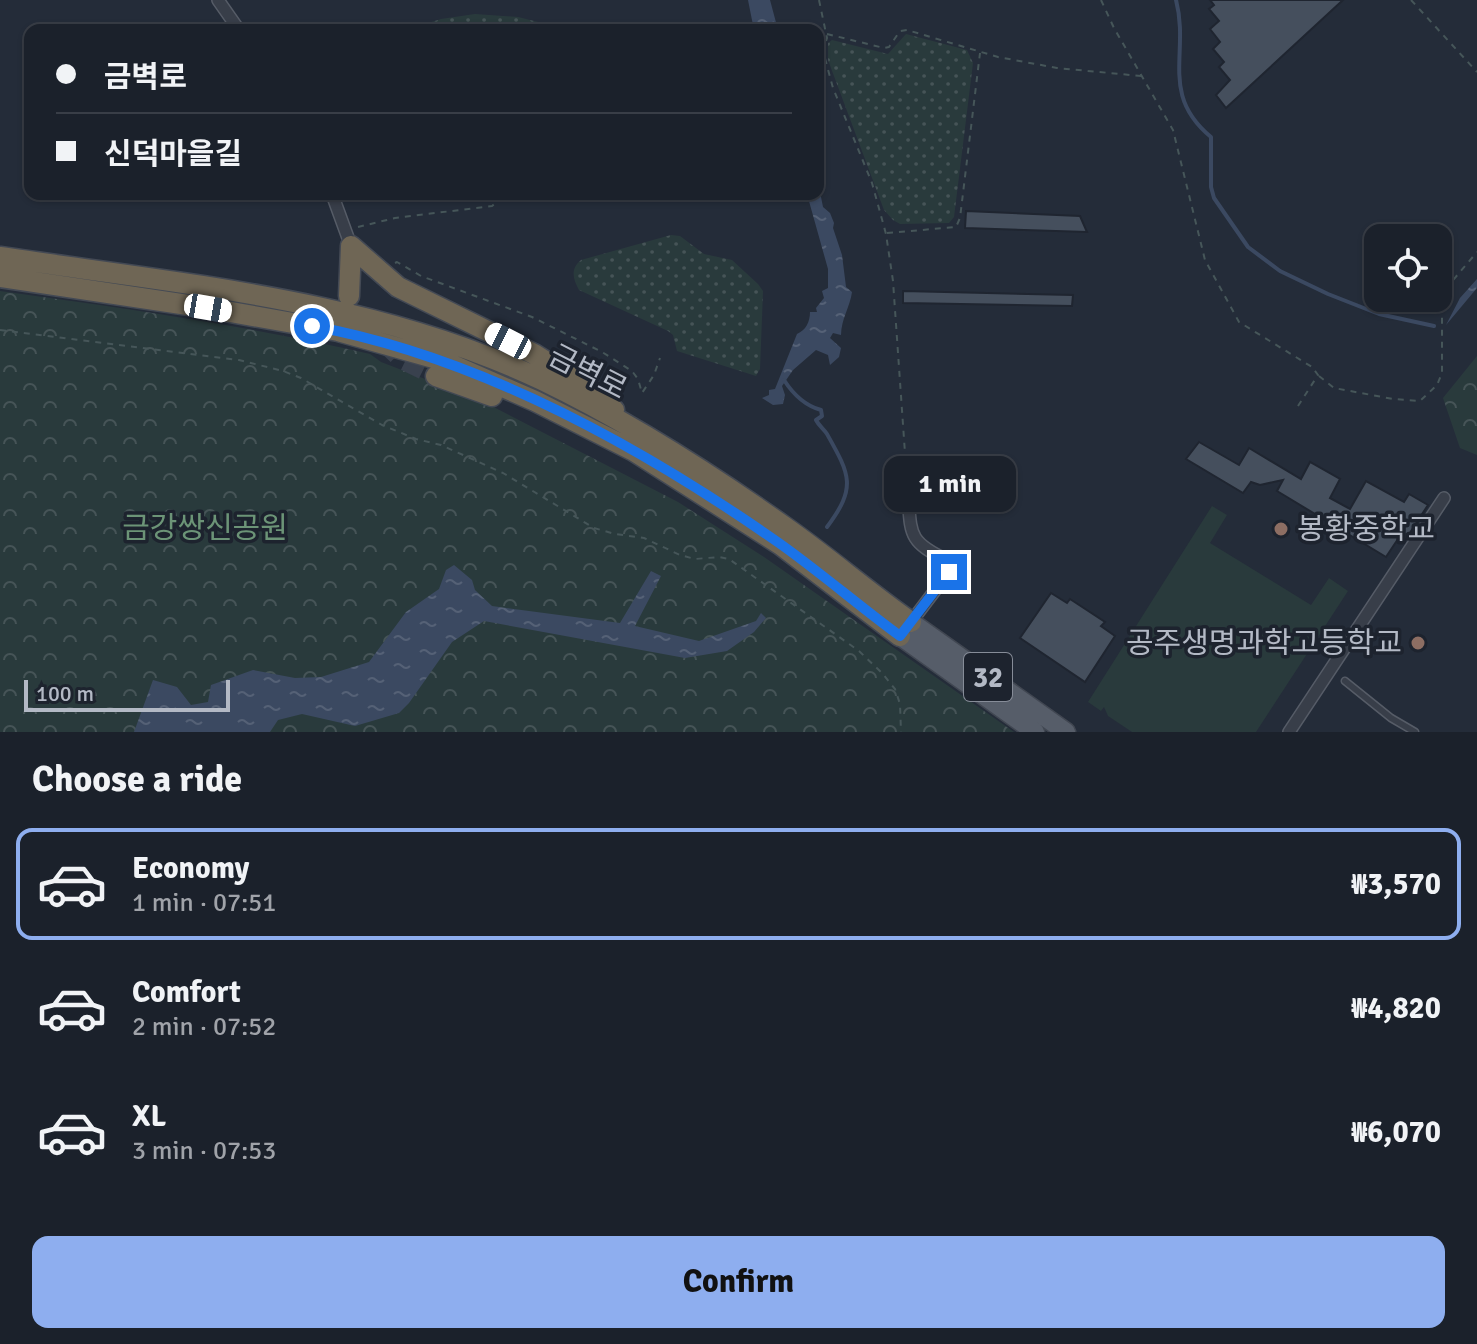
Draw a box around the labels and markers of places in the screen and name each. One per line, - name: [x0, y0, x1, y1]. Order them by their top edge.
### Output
- place label: 봉황중학교: [1297, 511, 1435, 548]
- marker: 봉황중학교: [1272, 520, 1290, 538]
- place label: 공주생명과학고등학교: [1126, 625, 1402, 662]
- marker: 공주생명과학고등학교: [1409, 634, 1427, 652]

